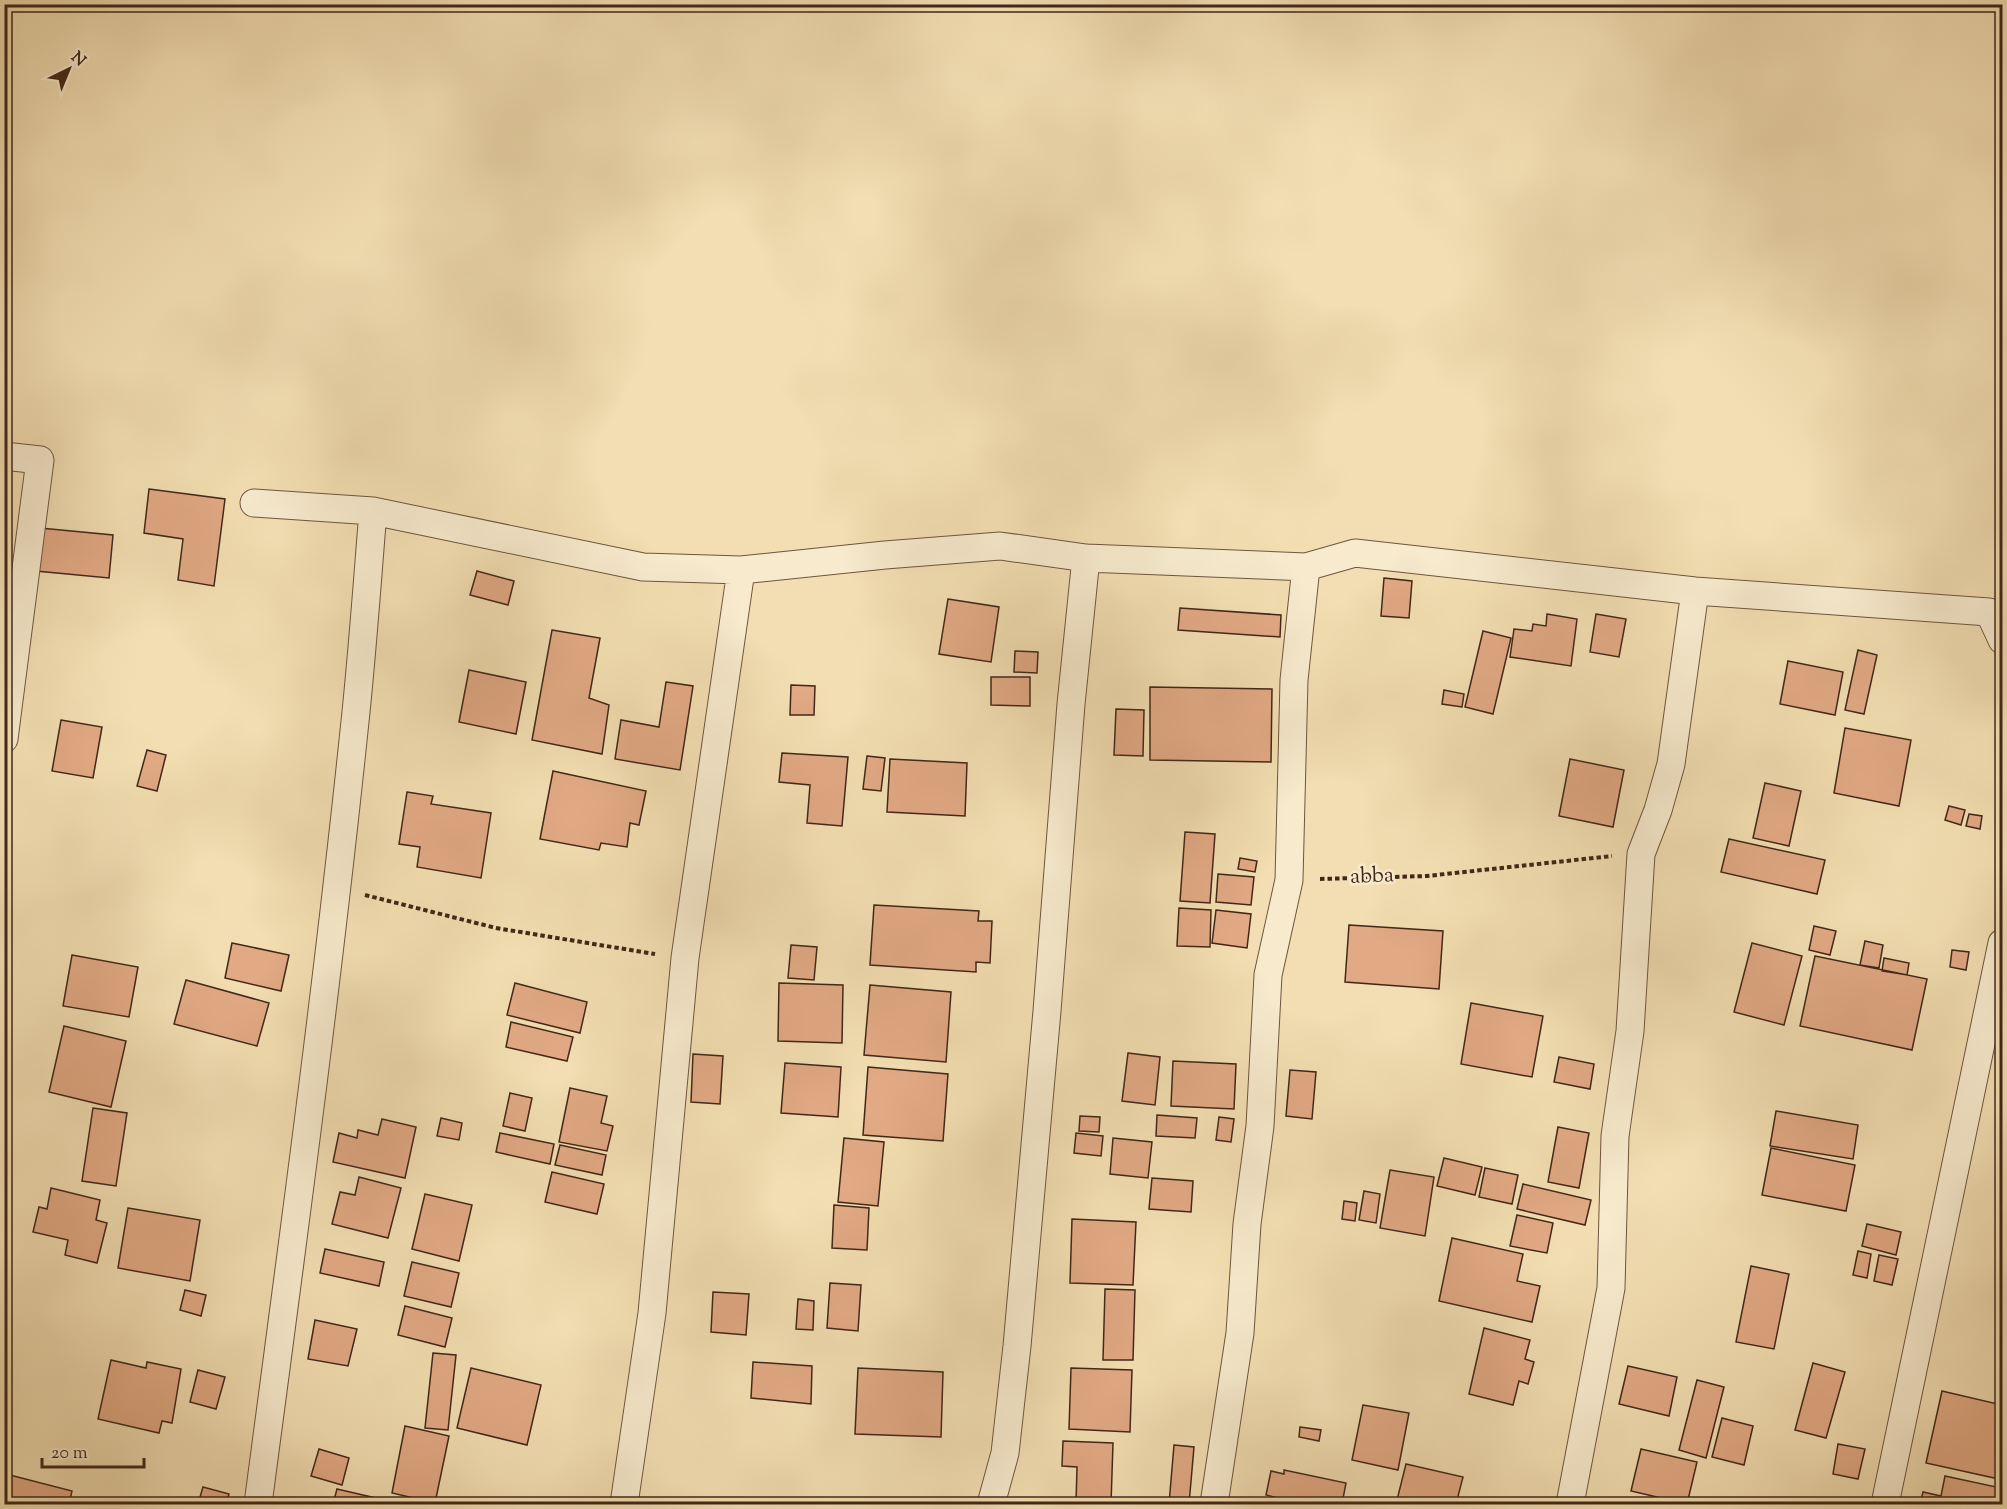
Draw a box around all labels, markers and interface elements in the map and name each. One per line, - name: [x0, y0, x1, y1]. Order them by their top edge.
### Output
- north arrow: [39, 39, 99, 99]
- text: N: [65, 47, 90, 73]
- street label: abba: [1349, 860, 1395, 894]
- scale bar: [42, 1431, 144, 1469]
- text: 20 m: [51, 1441, 88, 1467]

